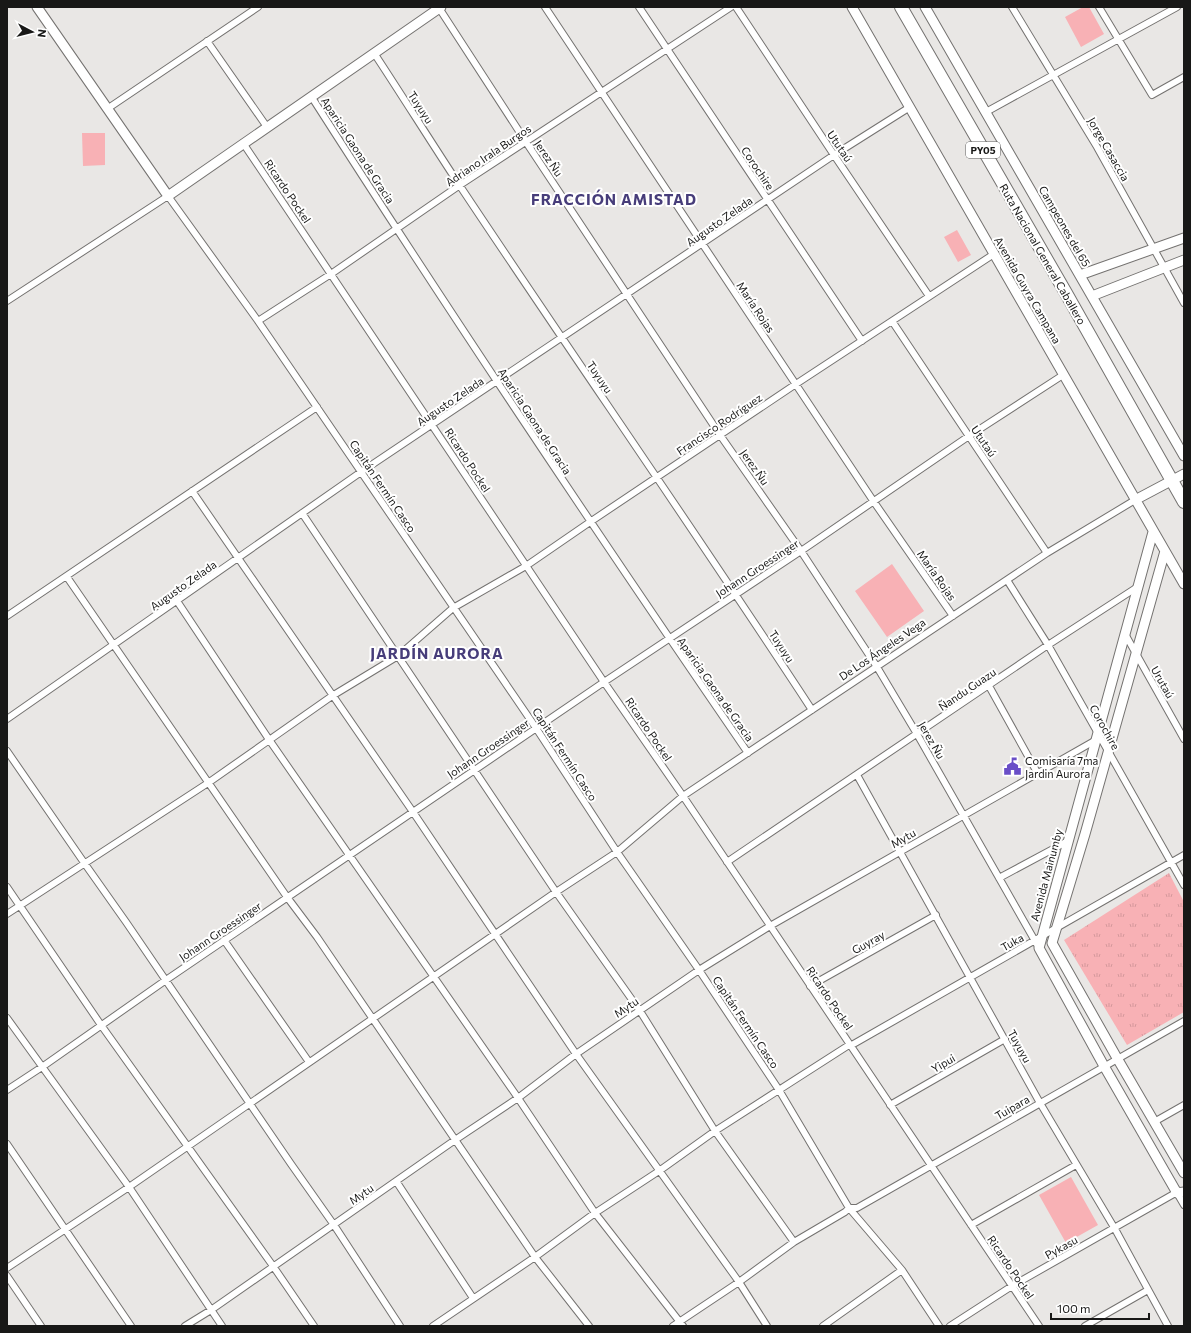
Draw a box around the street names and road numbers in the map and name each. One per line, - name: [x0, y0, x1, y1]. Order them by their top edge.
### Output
- street label: Tuyuyu: [406, 88, 436, 126]
- street label: Aparicia Gaona de Gracia: [319, 94, 397, 206]
- street label: Jorge Casaccia: [1085, 115, 1132, 184]
- street label: Adriano Irala Burgos: [443, 122, 533, 188]
- street label: Ututaú: [825, 128, 855, 164]
- street label: Jerez Ñu: [531, 137, 566, 179]
- road number: PY05: [966, 142, 1000, 158]
- street label: Corochire: [739, 144, 777, 192]
- street label: Ricardo Pockel: [262, 157, 314, 225]
- street label: Ruta Nacional General Caballero: [997, 181, 1089, 327]
- street label: Campeones del 65: [1037, 183, 1093, 269]
- street label: Augusto Zelada: [683, 193, 755, 249]
- street label: Avenida Guyra Campana: [992, 234, 1064, 346]
- street label: María Rojas: [734, 279, 778, 335]
- street label: Tuyuyu: [585, 358, 615, 396]
- street label: Aparicia Gaona de Gracia: [496, 365, 574, 477]
- street label: Augusto Zelada: [414, 374, 486, 428]
- street label: Francisco Rodríguez: [674, 390, 765, 457]
- street label: Ututaú: [969, 423, 999, 459]
- street label: Ricardo Pockel: [442, 426, 494, 494]
- street label: Capitán Fermín Casco: [347, 437, 419, 535]
- street label: Jerez Ñu: [737, 446, 772, 488]
- street label: Johann Groessinger: [713, 536, 802, 601]
- street label: María Rojas: [915, 547, 959, 603]
- street label: Augusto Zelada: [147, 557, 219, 613]
- street label: De Los Ángeles Vega: [836, 614, 928, 683]
- street label: Tuyuyu: [767, 627, 797, 665]
- street label: Aparicia Gaona de Gracia: [675, 634, 757, 744]
- street label: Urutaú: [1149, 664, 1177, 700]
- street label: Ñandu Guazu: [936, 665, 998, 713]
- street label: Ricardo Pockel: [623, 695, 675, 763]
- street label: Corochire: [1087, 702, 1123, 752]
- street label: Capitán Fermín Casco: [530, 705, 600, 803]
- street label: Johann Groessinger: [444, 715, 533, 781]
- street label: Jerez Ñu: [915, 719, 948, 762]
- street label: Mytu: [888, 826, 918, 850]
- street label: Avenida Mainumby: [1027, 827, 1065, 923]
- street label: Johann Groessinger: [176, 898, 265, 964]
- street label: Guyray: [849, 928, 887, 956]
- street label: Tuka: [998, 930, 1026, 954]
- street label: Ricardo Pockel: [804, 964, 856, 1032]
- street label: Capitán Fermín Casco: [710, 973, 782, 1071]
- street label: Mytu: [611, 994, 641, 1020]
- street label: Tuyuyu: [1006, 1027, 1034, 1065]
- street label: Yipui: [929, 1051, 957, 1075]
- street label: Tuipara: [993, 1092, 1031, 1122]
- street label: Mytu: [346, 1181, 376, 1207]
- street label: Ricardo Pockel: [985, 1233, 1037, 1301]
- street label: Pykasu: [1042, 1233, 1080, 1261]

